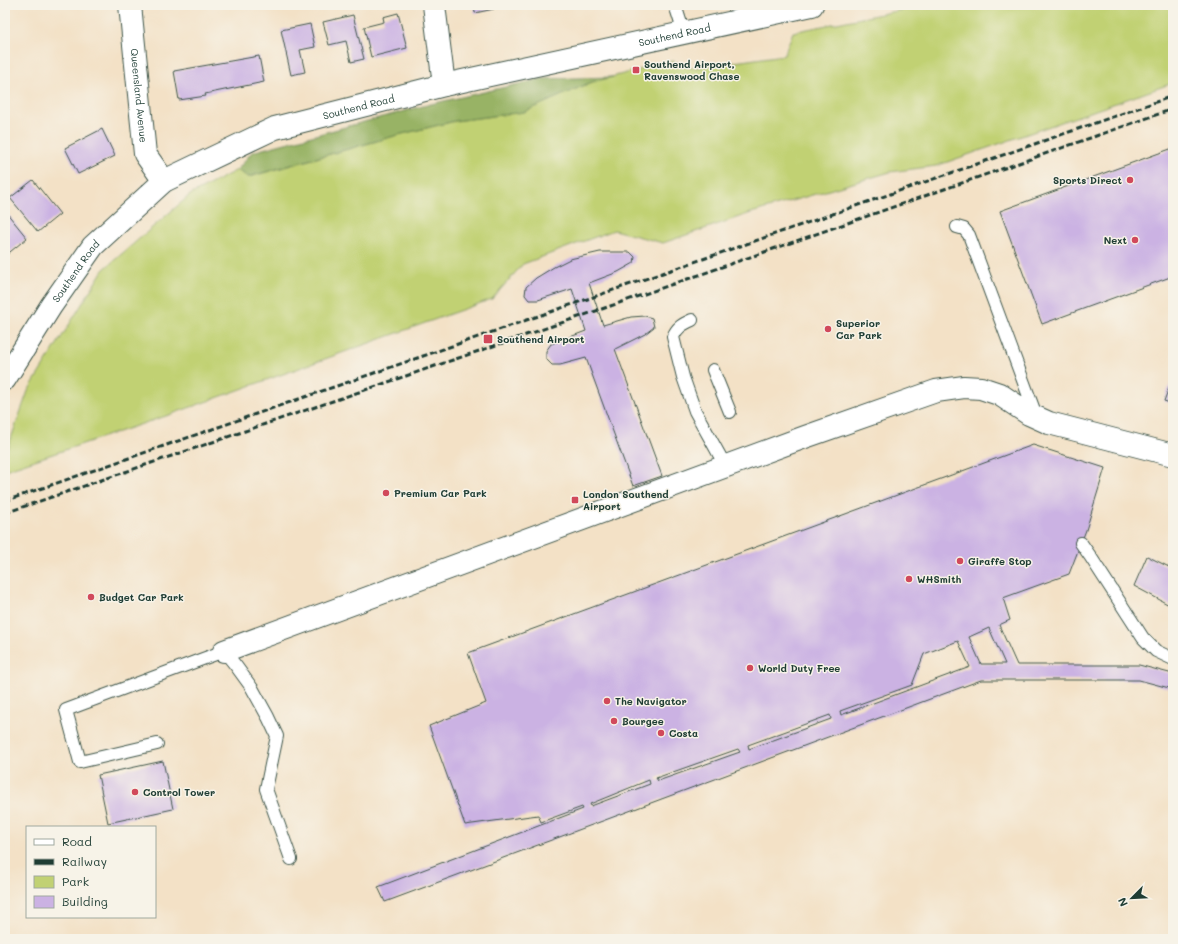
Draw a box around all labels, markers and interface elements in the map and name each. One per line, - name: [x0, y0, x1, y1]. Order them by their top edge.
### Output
- street label: Southend Road: [637, 20, 712, 50]
- street label: Queensland Avenue: [127, 48, 151, 143]
- place label: Southend Airport, Ravenswood Chase: [644, 57, 739, 83]
- marker: Southend Airport, Ravenswood Chase: [631, 65, 641, 75]
- street label: Southend Road: [321, 91, 396, 123]
- place label: Sports Direct: [1053, 173, 1123, 187]
- marker: Sports Direct: [1125, 175, 1135, 185]
- place label: Next: [1104, 233, 1128, 247]
- marker: Next: [1130, 235, 1140, 245]
- street label: Southend Road: [49, 237, 102, 305]
- place label: Superior Car Park: [836, 316, 882, 342]
- marker: Superior Car Park: [823, 324, 833, 334]
- place label: Southend Airport: [497, 332, 585, 346]
- marker: Southend Airport: [482, 333, 494, 345]
- place label: Premium Car Park: [394, 486, 487, 500]
- place label: London Southend Airport: [583, 487, 669, 513]
- marker: Premium Car Park: [381, 488, 391, 498]
- marker: London Southend Airport: [570, 495, 580, 505]
- place label: Giraffe Stop: [968, 554, 1032, 568]
- marker: Giraffe Stop: [955, 556, 965, 566]
- place label: WHSmith: [917, 572, 962, 586]
- marker: WHSmith: [904, 574, 914, 584]
- place label: Budget Car Park: [99, 590, 184, 604]
- marker: Budget Car Park: [86, 592, 96, 602]
- place label: World Duty Free: [758, 661, 840, 675]
- marker: World Duty Free: [745, 663, 755, 673]
- place label: The Navigator: [615, 694, 687, 708]
- marker: The Navigator: [602, 696, 612, 706]
- place label: Bourgee: [622, 714, 664, 728]
- marker: Bourgee: [609, 716, 619, 726]
- place label: Costa: [669, 726, 698, 740]
- marker: Costa: [656, 728, 666, 738]
- place label: Control Tower: [143, 785, 215, 799]
- marker: Control Tower: [130, 787, 140, 797]
- legend: [26, 826, 156, 918]
- text: Road: [62, 833, 92, 849]
- text: Railway: [62, 853, 107, 869]
- text: Park: [62, 873, 89, 889]
- north arrow: [1112, 878, 1152, 918]
- text: Building: [62, 893, 108, 909]
- text: N: [1114, 895, 1131, 909]

